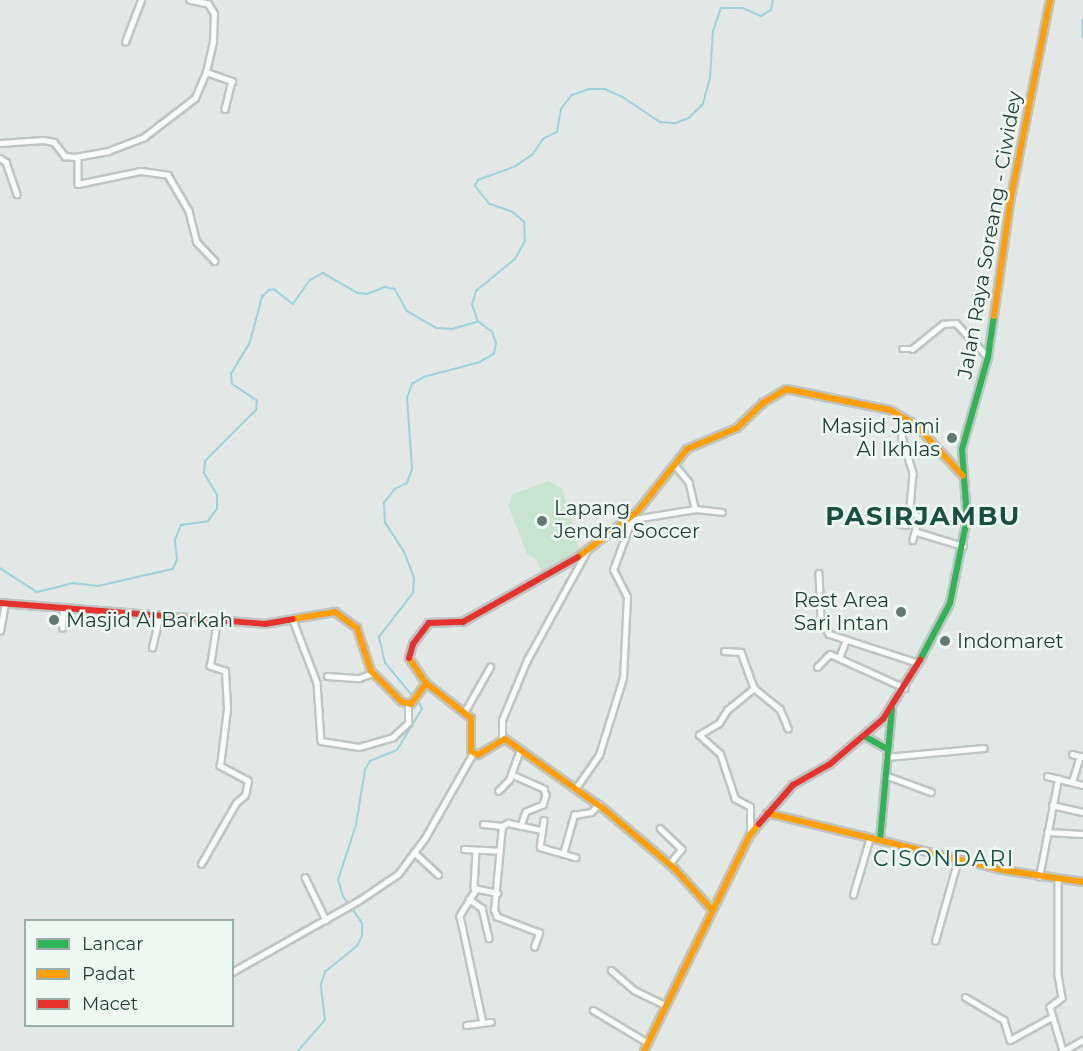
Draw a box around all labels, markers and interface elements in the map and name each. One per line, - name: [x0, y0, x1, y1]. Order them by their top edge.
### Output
- street label: Jalan Raya Soreang - Ciwidey: [953, 89, 1027, 381]
- place label: Masjid Jami Al Ikhlas: [821, 414, 940, 461]
- marker: Masjid Jami Al Ikhlas: [945, 431, 959, 445]
- place label: Lapang Jendral Soccer: [554, 497, 700, 544]
- district label: PASIRJAMBU: [825, 501, 1021, 533]
- marker: Lapang Jendral Soccer: [535, 514, 549, 528]
- place label: Rest Area Sari Intan: [794, 588, 889, 635]
- marker: Rest Area Sari Intan: [894, 605, 908, 619]
- place label: Masjid Al Barkah: [66, 608, 233, 632]
- marker: Masjid Al Barkah: [47, 613, 61, 627]
- place label: Indomaret: [957, 629, 1064, 653]
- marker: Indomaret: [938, 634, 952, 648]
- district label: CISONDARI: [873, 846, 1015, 872]
- legend: [24, 919, 234, 1027]
- text: Lancar: [82, 933, 143, 955]
- text: Padat: [82, 963, 135, 985]
- text: Macet: [82, 993, 138, 1015]

